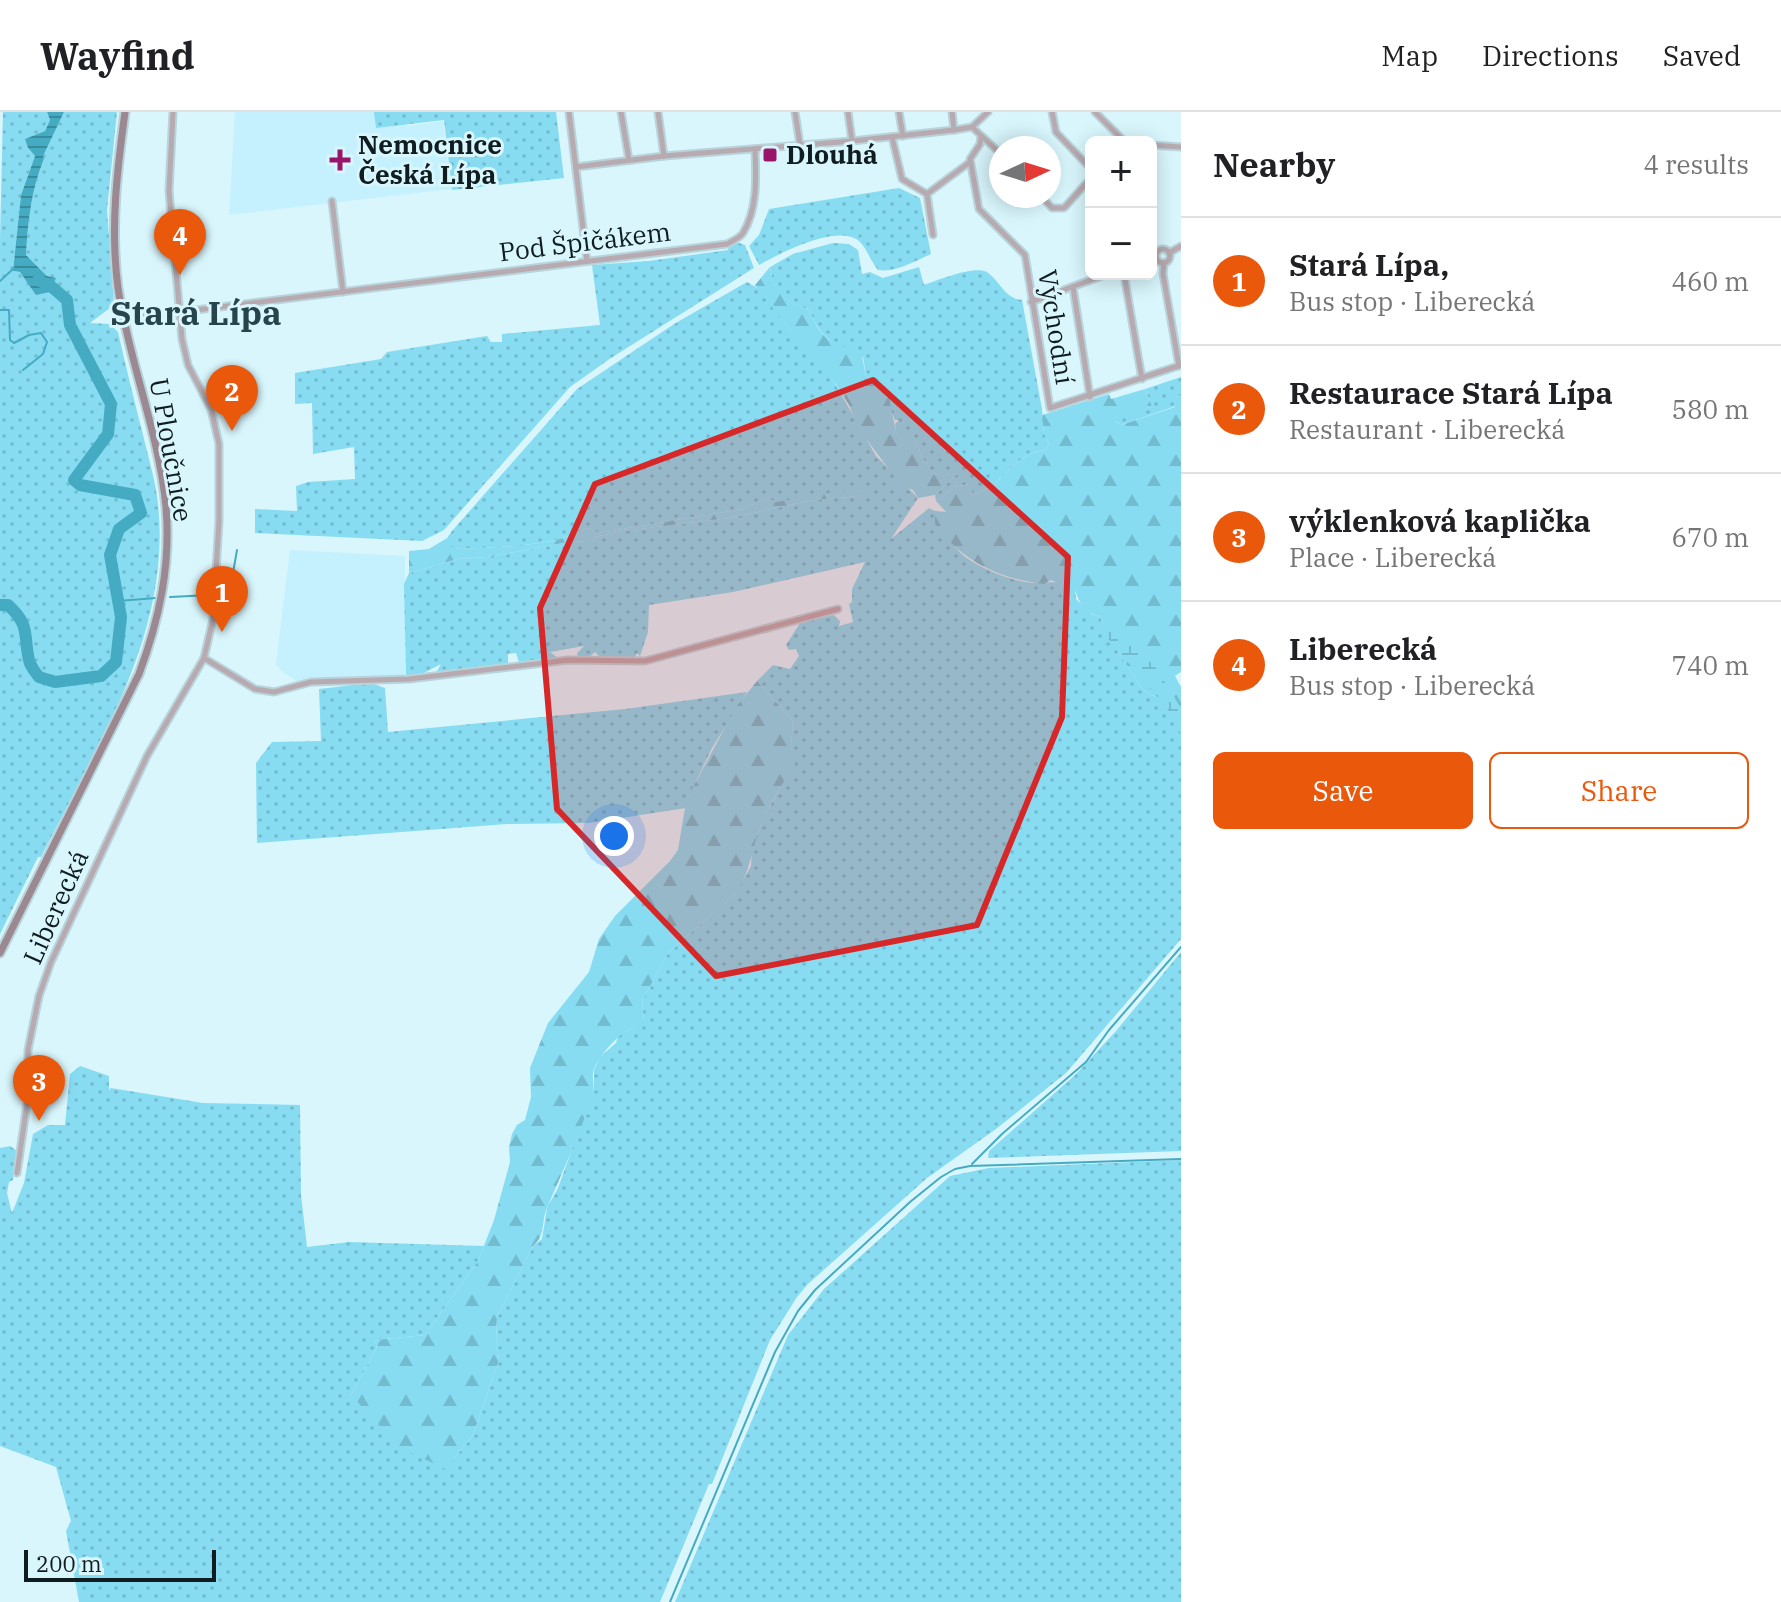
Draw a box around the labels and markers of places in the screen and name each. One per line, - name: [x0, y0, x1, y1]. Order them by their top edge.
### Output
- place label: Nemocnice Česká Lípa: [358, 127, 502, 191]
- place label: Dlouhá: [786, 137, 878, 171]
- marker: Dlouhá: [761, 146, 779, 164]
- marker: Nemocnice Česká Lípa: [329, 149, 351, 171]
- pin: 4: [154, 209, 206, 275]
- pin: 2: [206, 365, 258, 431]
- pin: 1: [196, 566, 248, 632]
- pin: 3: [13, 1055, 65, 1121]

